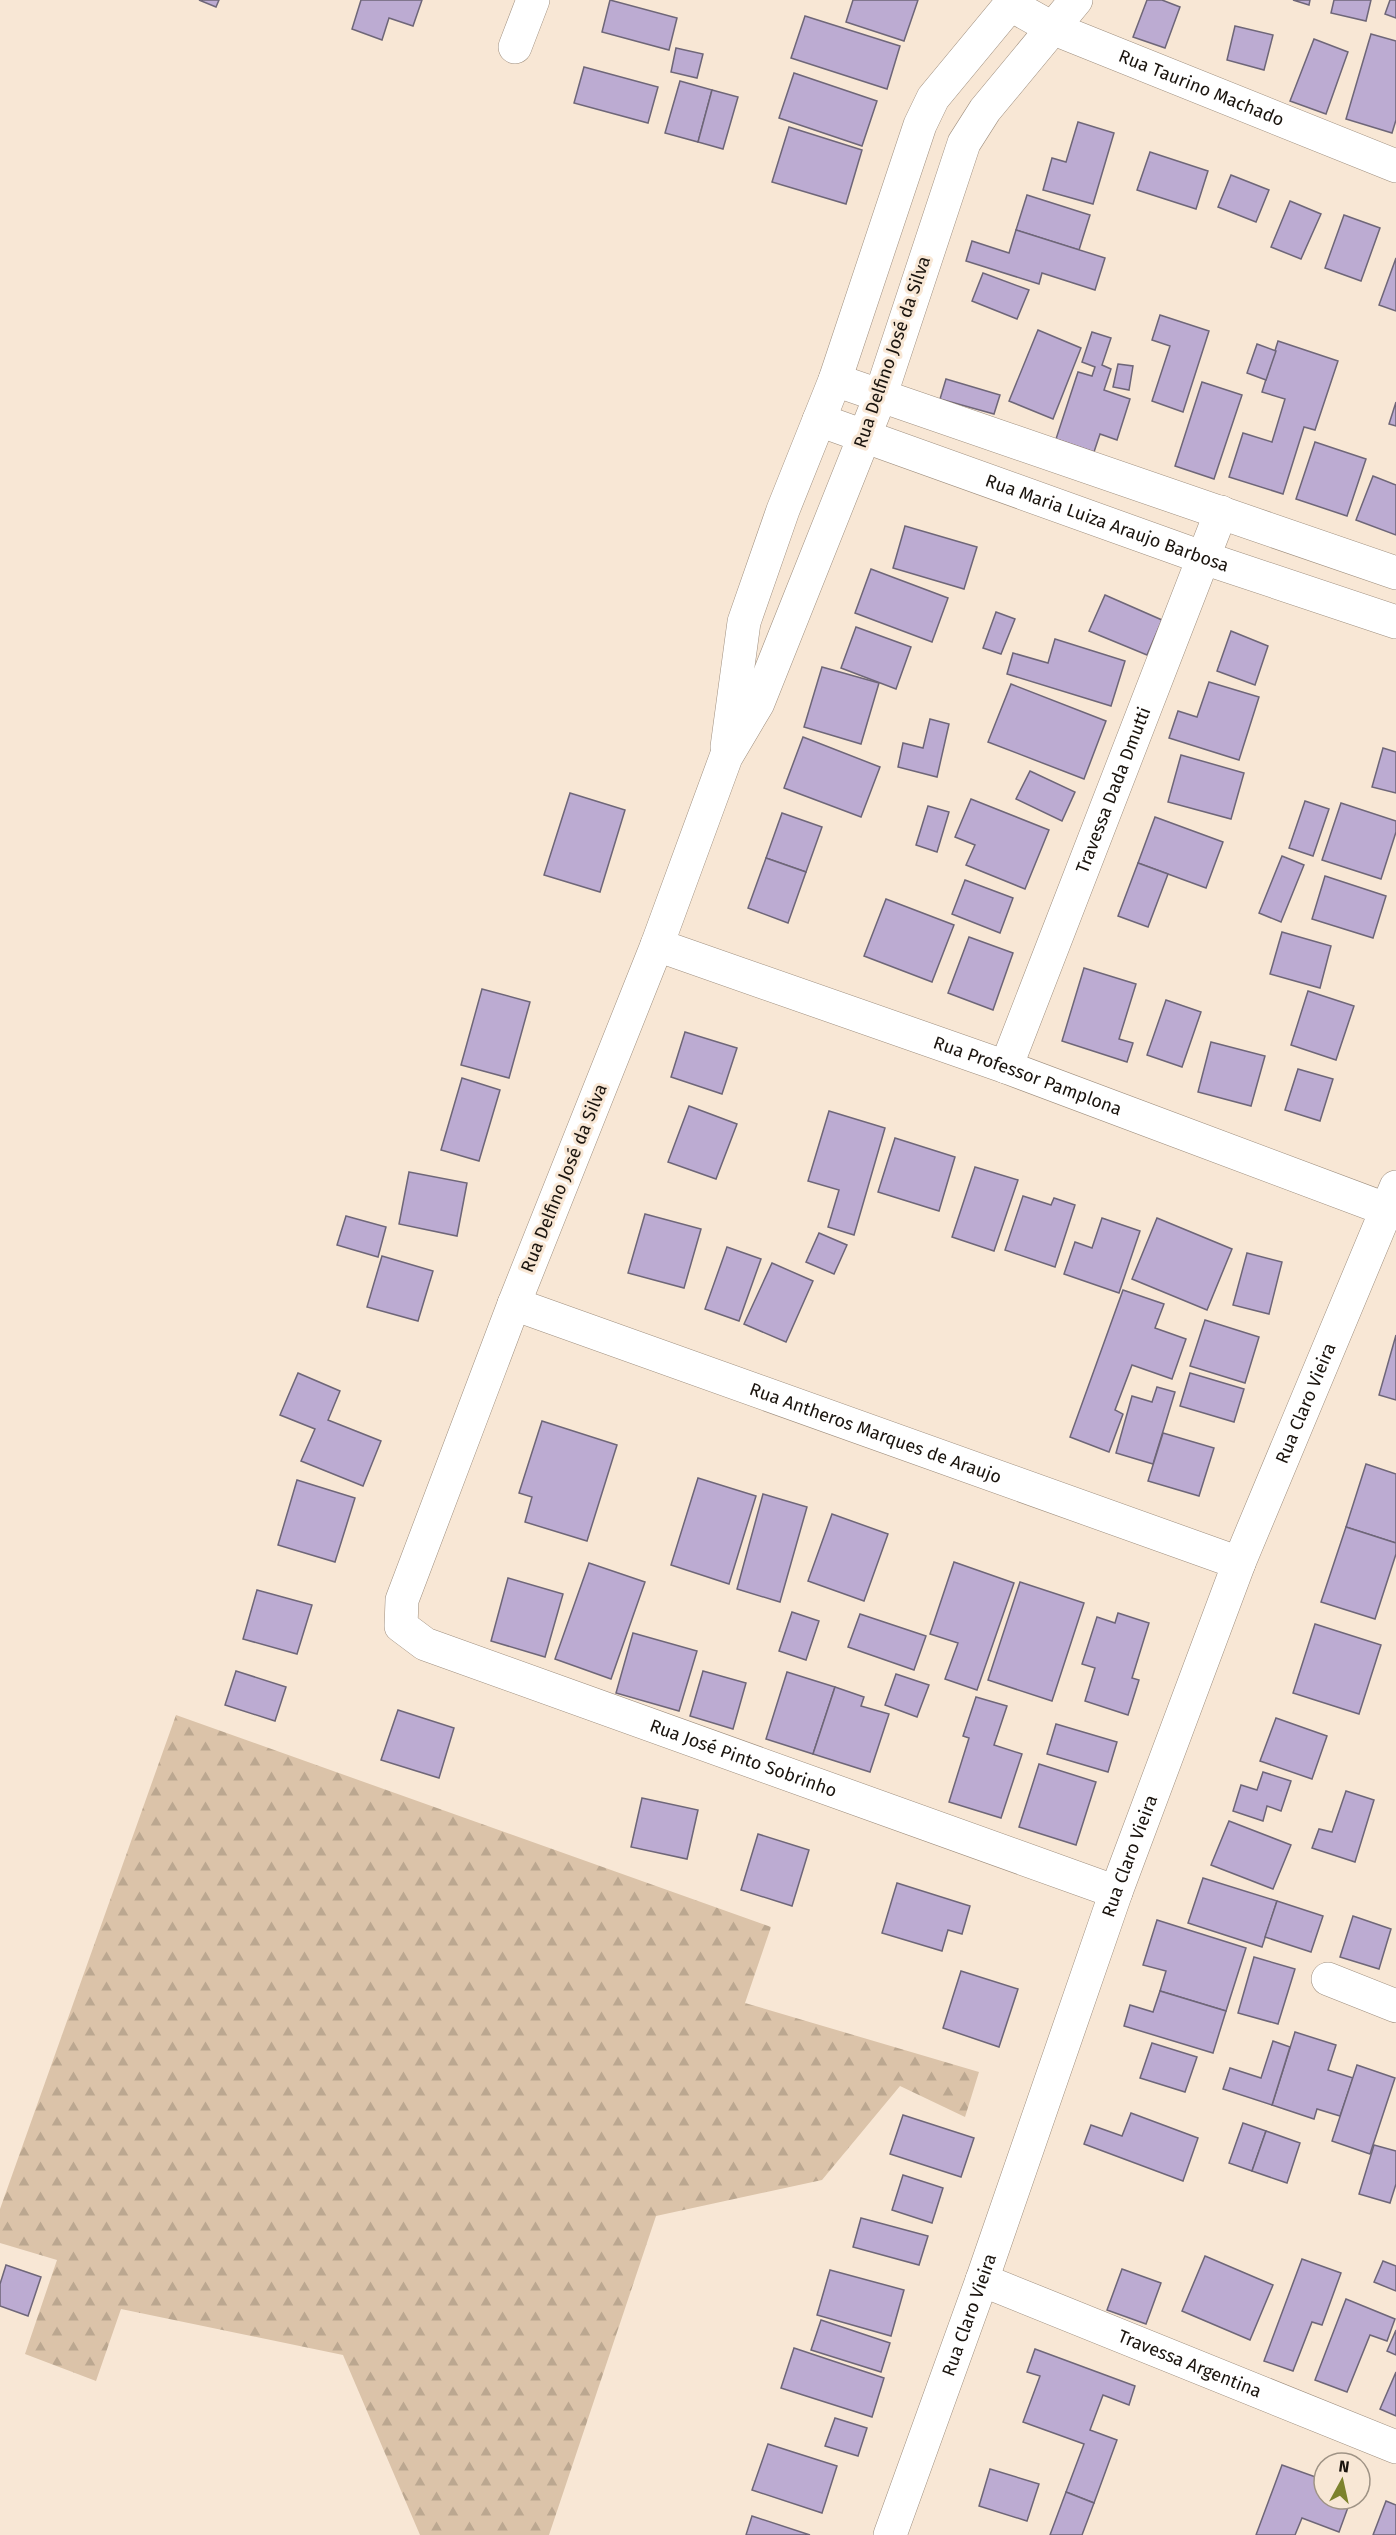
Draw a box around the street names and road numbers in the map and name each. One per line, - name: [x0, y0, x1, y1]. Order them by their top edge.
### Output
- street label: Rua Taurino Machado: [1115, 45, 1287, 131]
- street label: Rua Delfino José da Silva: [849, 253, 935, 451]
- street label: Rua Maria Luiza Araujo Barbosa: [982, 470, 1232, 577]
- street label: Travessa Dada Dmutti: [1071, 704, 1155, 876]
- street label: Rua Professor Pamplona: [930, 1031, 1125, 1120]
- street label: Rua Delfino José da Silva: [516, 1080, 612, 1276]
- street label: Rua Claro Vieira: [1271, 1340, 1341, 1467]
- street label: Rua Antheros Marques de Araujo: [747, 1378, 1005, 1488]
- street label: Rua José Pinto Sobrinho: [647, 1715, 840, 1802]
- street label: Rua Claro Vieira: [1097, 1792, 1162, 1920]
- street label: Rua Claro Vieira: [937, 2251, 1001, 2379]
- street label: Travessa Argentina: [1115, 2325, 1265, 2403]

